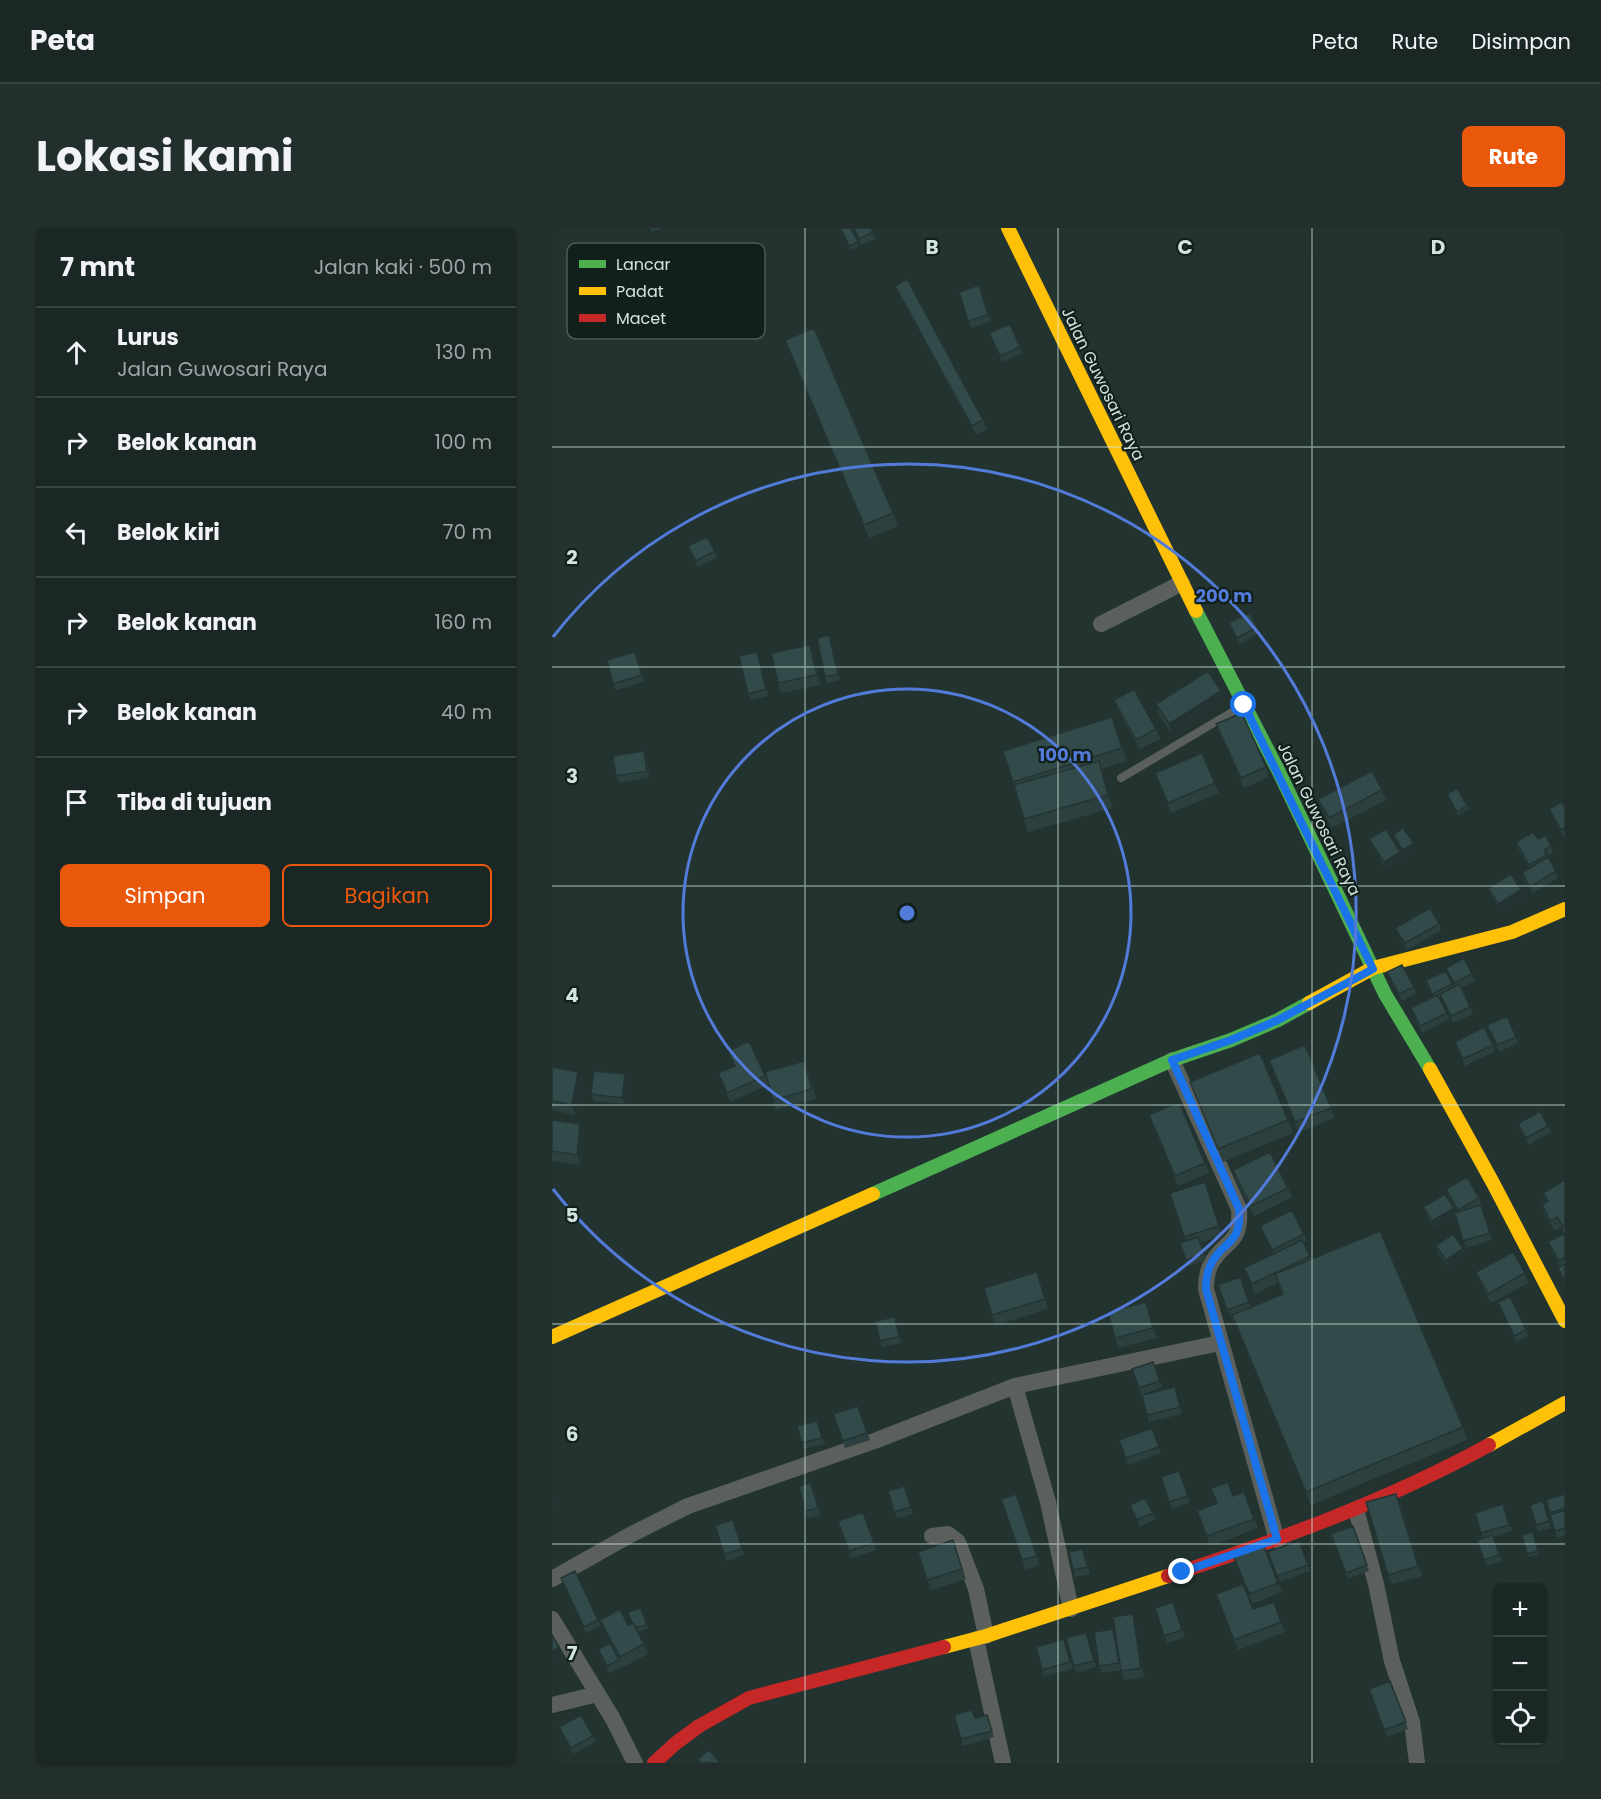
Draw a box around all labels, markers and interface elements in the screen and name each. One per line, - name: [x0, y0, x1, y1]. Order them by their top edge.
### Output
- text: Peta: [30, 21, 95, 60]
- text: Peta: [1311, 27, 1359, 56]
- text: Rute: [1392, 27, 1438, 56]
- text: Disimpan: [1471, 27, 1571, 56]
- button: Rute: [1462, 126, 1565, 187]
- text: Lokasi kami: [36, 127, 293, 186]
- text: B: [925, 233, 939, 261]
- text: C: [1177, 233, 1193, 261]
- text: D: [1431, 233, 1445, 261]
- legend: [567, 243, 765, 339]
- text: 7 mnt: [60, 249, 135, 285]
- text: Jalan kaki · 500 m: [314, 253, 492, 281]
- text: Lancar: [616, 253, 670, 276]
- text: Padat: [616, 280, 664, 303]
- street label: Jalan Guwosari Raya: [1056, 303, 1150, 465]
- text: Macet: [616, 307, 666, 330]
- text: Lurus: [117, 322, 179, 353]
- icon: ahead: [60, 336, 93, 369]
- text: 130 m: [435, 338, 492, 366]
- text: Jalan Guwosari Raya: [117, 355, 327, 383]
- icon: right: [60, 426, 93, 459]
- text: Belok kanan: [117, 427, 257, 458]
- text: 100 m: [435, 428, 492, 456]
- icon: left: [60, 516, 93, 549]
- text: Belok kiri: [117, 517, 220, 548]
- text: 70 m: [443, 518, 492, 546]
- text: 2: [566, 543, 578, 571]
- text: 200 m: [1196, 583, 1252, 608]
- icon: right: [60, 606, 93, 639]
- text: Belok kanan: [117, 607, 257, 638]
- text: 160 m: [434, 608, 492, 636]
- route start: [1230, 691, 1256, 717]
- icon: right: [60, 696, 93, 729]
- text: Belok kanan: [117, 697, 257, 728]
- text: 40 m: [441, 698, 492, 726]
- street label: Jalan Guwosari Raya: [1272, 738, 1366, 900]
- text: 100 m: [1038, 742, 1092, 767]
- text: 3: [566, 762, 578, 790]
- icon: arrive: [60, 786, 93, 819]
- text: Tiba di tujuan: [117, 787, 272, 818]
- button: Simpan: [60, 864, 270, 927]
- button: Bagikan: [282, 864, 492, 927]
- centre of rings: [897, 903, 917, 923]
- text: 4: [565, 981, 579, 1009]
- text: 5: [566, 1201, 579, 1229]
- text: 6: [566, 1420, 578, 1448]
- route end: [1168, 1558, 1194, 1584]
- map controls: [1493, 1583, 1547, 1745]
- button: +: [1493, 1583, 1547, 1637]
- button: −: [1493, 1637, 1547, 1691]
- text: 7: [567, 1639, 578, 1667]
- button: locate: [1493, 1691, 1547, 1745]

